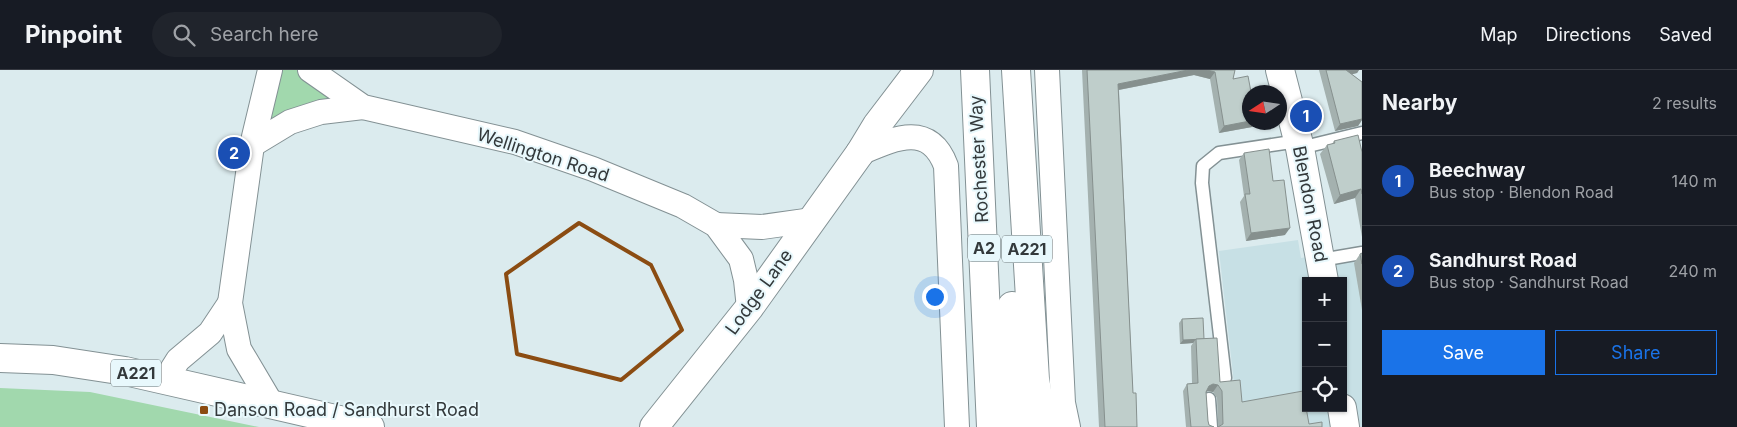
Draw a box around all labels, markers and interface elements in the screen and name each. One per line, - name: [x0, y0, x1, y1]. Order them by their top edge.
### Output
- search box: [152, 12, 502, 57]
- text: Pinpoint: [25, 20, 122, 49]
- icon: search: [170, 21, 198, 49]
- text: Search here: [210, 23, 319, 46]
- text: Map: [1480, 24, 1518, 45]
- text: Directions: [1546, 24, 1631, 45]
- text: Saved: [1659, 24, 1712, 45]
- north arrow: [1242, 85, 1287, 130]
- text: Nearby: [1382, 90, 1457, 115]
- text: 2 results: [1652, 93, 1717, 113]
- street label: Rochester Way: [965, 95, 992, 223]
- pin: 1: [1290, 97, 1322, 135]
- street label: Wellington Road: [474, 123, 612, 186]
- pin: 2: [218, 134, 250, 172]
- street label: Blendon Road: [1289, 144, 1332, 264]
- text: Beechway: [1429, 159, 1525, 182]
- text: 1: [1395, 171, 1401, 191]
- text: 140 m: [1672, 171, 1717, 191]
- text: Bus stop · Blendon Road: [1429, 182, 1613, 202]
- road number: A2: [968, 234, 1000, 262]
- road number: A221: [1002, 235, 1052, 262]
- street label: Lodge Lane: [721, 245, 796, 338]
- text: Sandhurst Road: [1429, 249, 1577, 272]
- text: 2: [1393, 261, 1403, 281]
- text: 240 m: [1669, 261, 1717, 281]
- text: Bus stop · Sandhurst Road: [1429, 272, 1629, 292]
- map controls: [1302, 277, 1347, 412]
- button: +: [1302, 277, 1347, 322]
- your location: [922, 284, 948, 310]
- button: −: [1302, 322, 1347, 367]
- button: Save: [1382, 330, 1545, 375]
- button: Share: [1555, 330, 1717, 375]
- road number: A221: [111, 360, 161, 386]
- button: locate: [1302, 367, 1347, 412]
- place label: Danson Road / Sandhurst Road: [214, 399, 479, 420]
- marker: Danson Road / Sandhurst Road: [198, 404, 210, 416]

